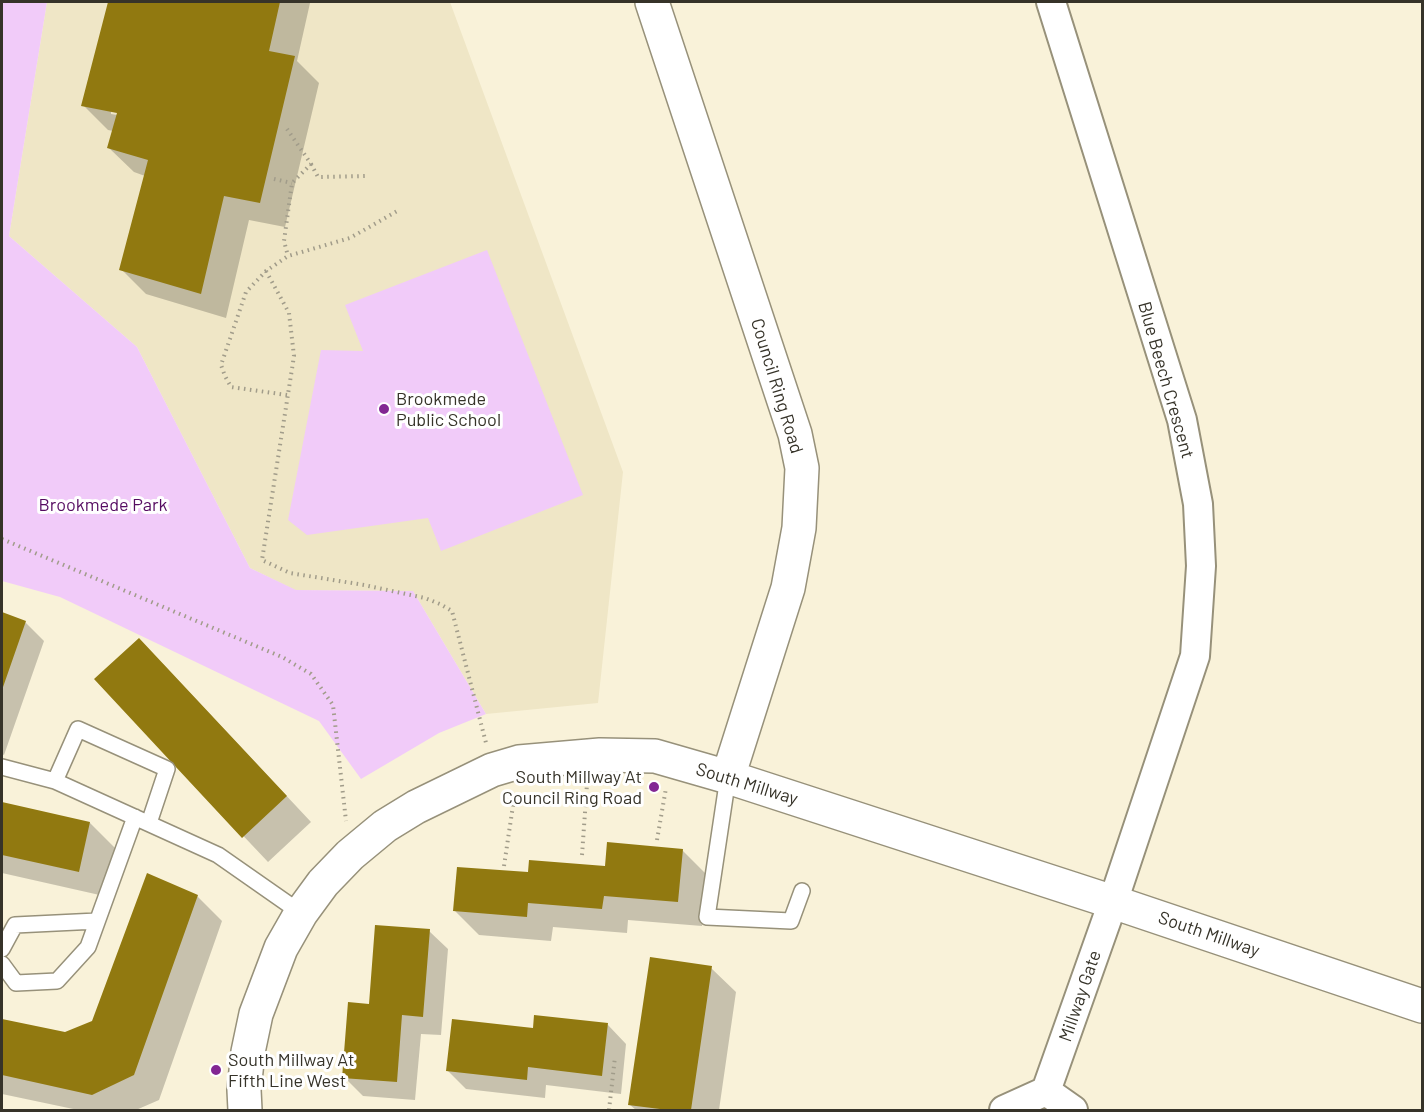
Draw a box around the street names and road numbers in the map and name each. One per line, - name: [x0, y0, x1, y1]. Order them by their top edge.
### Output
- street label: Blue Beech Crescent: [1133, 299, 1199, 461]
- street label: Council Ring Road: [746, 316, 808, 456]
- street label: South Millway: [693, 758, 801, 810]
- street label: South Millway: [1155, 907, 1263, 961]
- street label: Millway Gate: [1054, 947, 1106, 1045]

